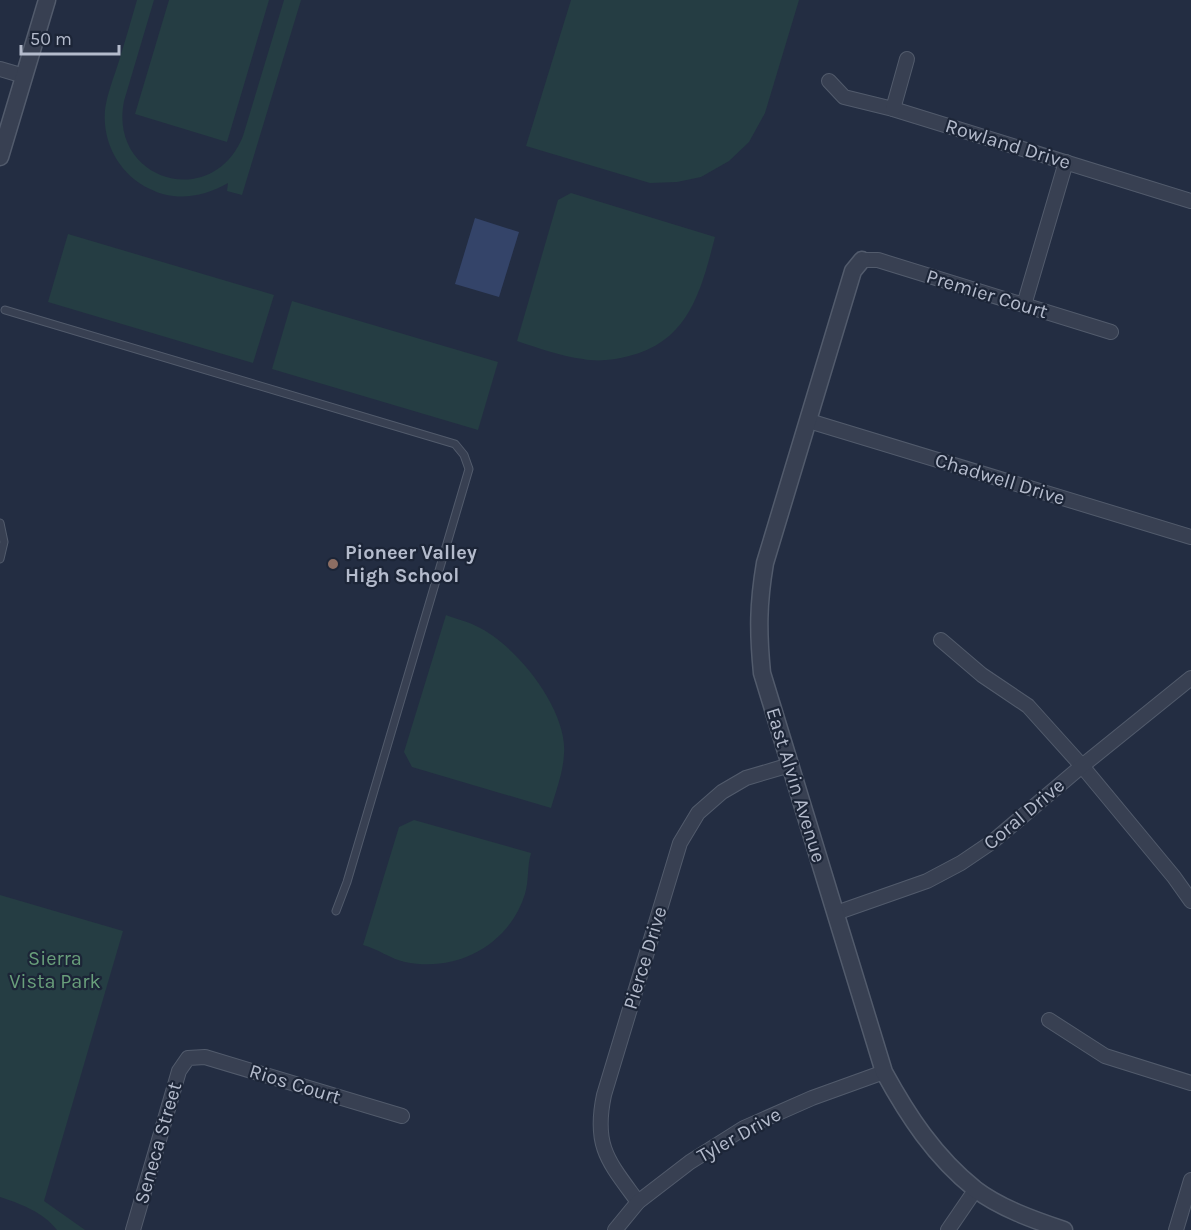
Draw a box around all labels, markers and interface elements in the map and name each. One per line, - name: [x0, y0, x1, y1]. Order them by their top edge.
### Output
- scale bar: [21, 18, 118, 56]
- text: 50 m: [30, 28, 72, 50]
- street label: Rowland Drive: [943, 114, 1073, 174]
- street label: Premier Court: [924, 265, 1051, 323]
- street label: Chadwell Drive: [932, 448, 1068, 510]
- place label: Pioneer Valley High School: [345, 541, 477, 587]
- marker: Pioneer Valley High School: [326, 557, 340, 571]
- street label: East Alvin Avenue: [761, 705, 831, 865]
- street label: Coral Drive: [979, 774, 1069, 854]
- street label: Pierce Drive: [618, 904, 672, 1012]
- park label: Sierra Vista Park: [9, 947, 101, 993]
- street label: Rios Court: [246, 1059, 344, 1109]
- street label: Seneca Street: [130, 1079, 187, 1207]
- street label: Tyler Drive: [693, 1103, 785, 1167]

